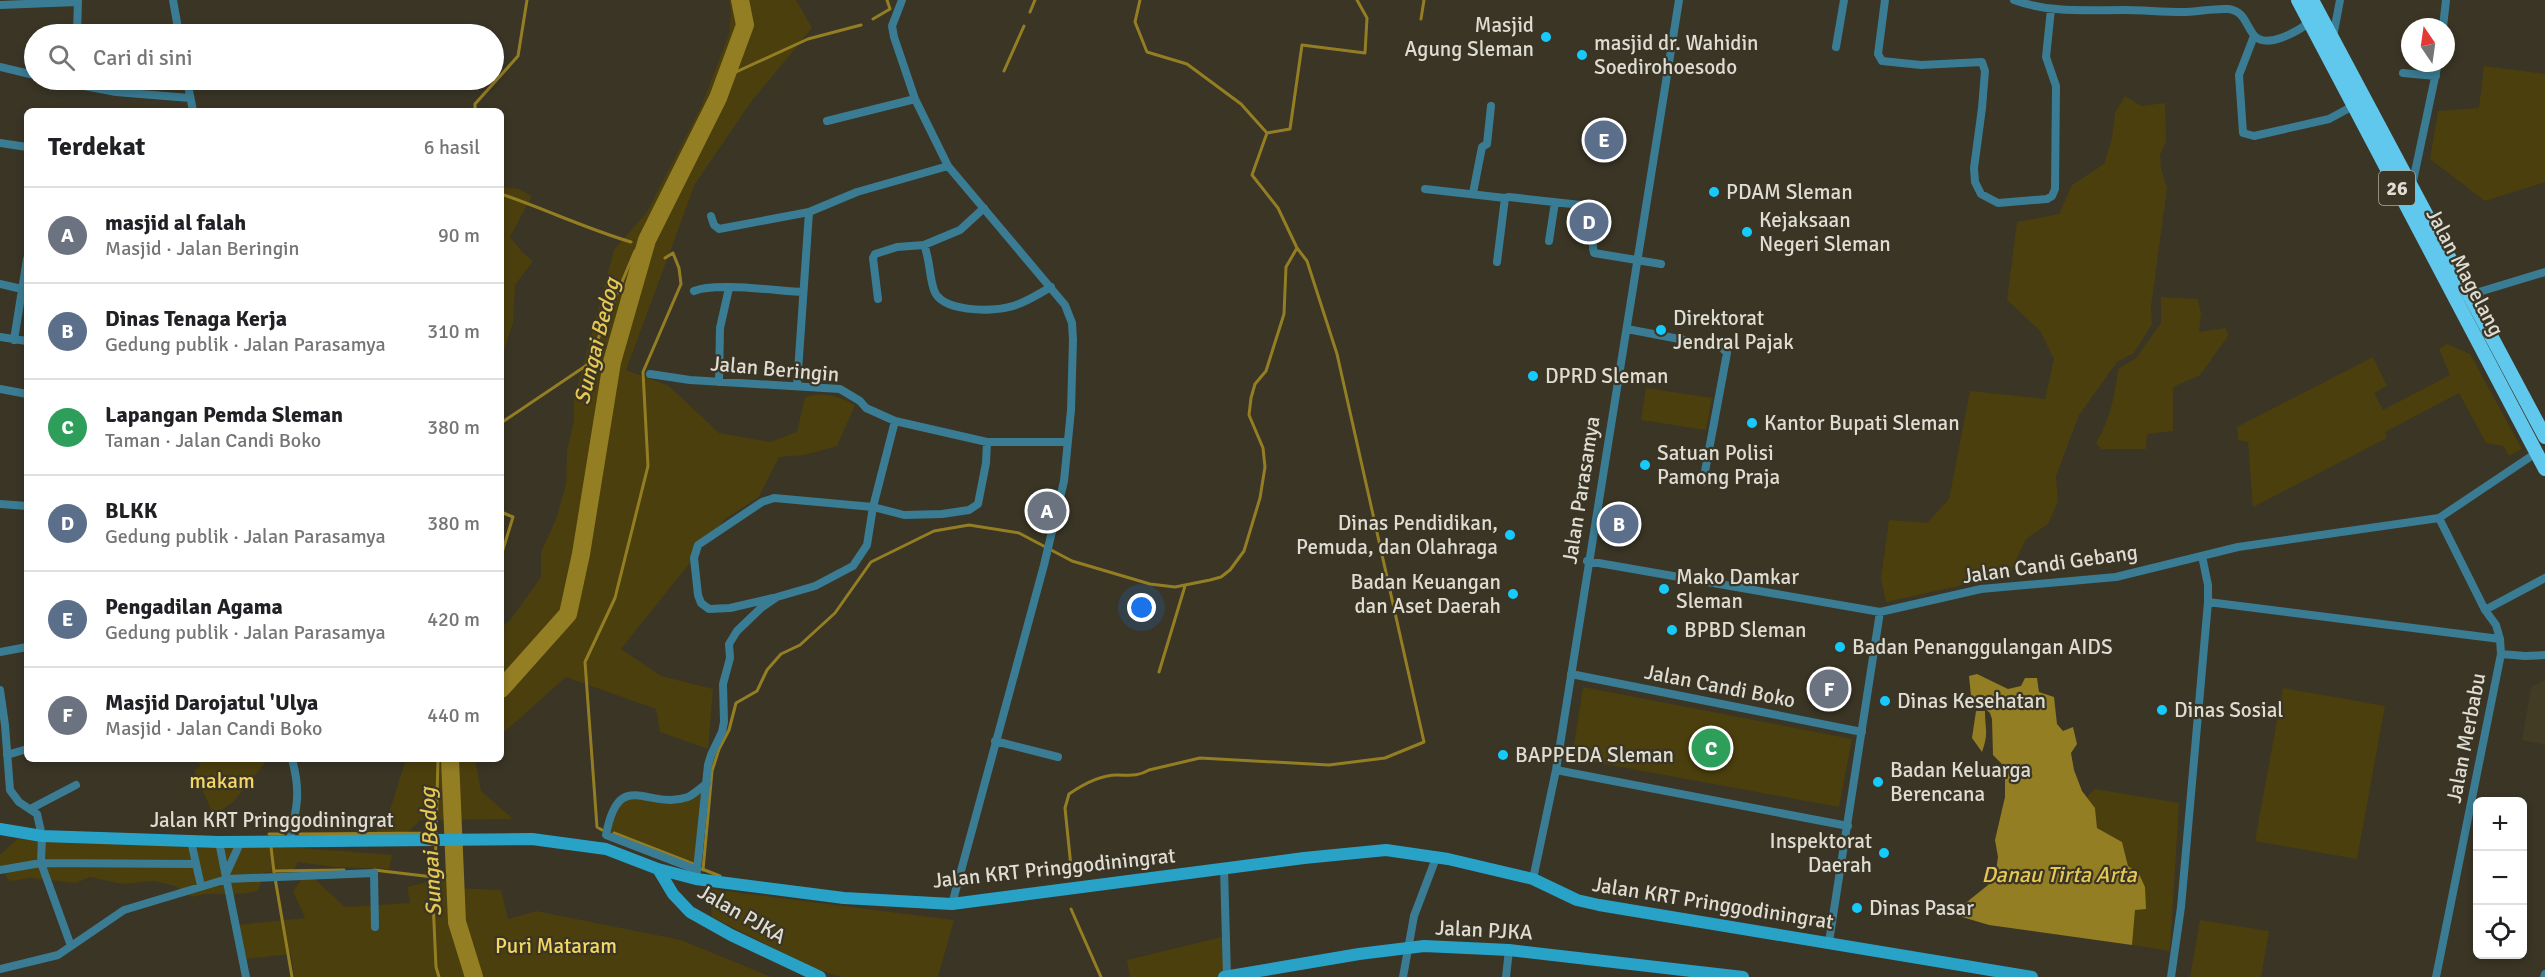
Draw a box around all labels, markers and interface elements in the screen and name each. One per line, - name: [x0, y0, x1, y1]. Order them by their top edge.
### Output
- place label: Masjid Agung Sleman: [1405, 12, 1534, 62]
- north arrow: [2401, 18, 2455, 72]
- search box: [24, 24, 504, 90]
- marker: Masjid Agung Sleman: [1539, 30, 1553, 44]
- place label: masjid dr. Wahidin Soedirohoesodo: [1594, 30, 1759, 80]
- icon: search: [45, 41, 78, 74]
- text: Cari di sini: [93, 44, 193, 71]
- marker: masjid dr. Wahidin Soedirohoesodo: [1575, 48, 1589, 62]
- pin: E: [1584, 118, 1624, 162]
- text: Terdekat: [48, 131, 145, 163]
- text: 6 hasil: [424, 135, 480, 160]
- road number: 26: [2379, 171, 2415, 205]
- place label: PDAM Sleman: [1726, 179, 1853, 205]
- marker: PDAM Sleman: [1707, 185, 1721, 199]
- pin: D: [1570, 200, 1608, 244]
- street label: Jalan Magelang: [2420, 204, 2510, 340]
- place label: Kejaksaan Negeri Sleman: [1759, 207, 1891, 257]
- text: masjid al falah: [105, 209, 246, 236]
- text: A: [61, 223, 74, 248]
- text: 90 m: [438, 223, 480, 248]
- marker: Kejaksaan Negeri Sleman: [1740, 225, 1754, 239]
- text: Masjid · Jalan Beringin: [105, 236, 299, 261]
- water label: Sungai Bedog: [568, 273, 626, 407]
- text: Dinas Tenaga Kerja: [105, 305, 287, 332]
- place label: Direktorat Jendral Pajak: [1673, 305, 1794, 355]
- text: B: [61, 319, 74, 344]
- text: 310 m: [427, 319, 480, 344]
- marker: Direktorat Jendral Pajak: [1654, 323, 1668, 337]
- text: Gedung publik · Jalan Parasamya: [105, 332, 386, 357]
- street label: Jalan Beringin: [710, 350, 840, 388]
- place label: DPRD Sleman: [1545, 363, 1668, 389]
- marker: DPRD Sleman: [1526, 369, 1540, 383]
- text: Lapangan Pemda Sleman: [105, 401, 343, 428]
- place label: Kantor Bupati Sleman: [1764, 410, 1960, 436]
- street label: Jalan Parasamya: [1556, 414, 1606, 566]
- text: C: [61, 415, 74, 440]
- text: 380 m: [427, 415, 480, 440]
- marker: Kantor Bupati Sleman: [1745, 416, 1759, 430]
- text: Taman · Jalan Candi Boko: [105, 428, 321, 453]
- place label: Satuan Polisi Pamong Praja: [1657, 440, 1780, 490]
- marker: Satuan Polisi Pamong Praja: [1638, 458, 1652, 472]
- pin: A: [1028, 488, 1066, 534]
- text: BLKK: [105, 497, 157, 524]
- pin: B: [1600, 502, 1638, 546]
- place label: Dinas Pendidikan, Pemuda, dan Olahraga: [1296, 510, 1498, 560]
- text: D: [61, 511, 74, 536]
- text: 380 m: [427, 511, 480, 536]
- text: Gedung publik · Jalan Parasamya: [105, 524, 386, 549]
- marker: Dinas Pendidikan, Pemuda, dan Olahraga: [1503, 528, 1517, 542]
- street label: Jalan Candi Gebang: [1961, 539, 2139, 589]
- place label: Mako Damkar Sleman: [1676, 564, 1799, 614]
- place label: Badan Keuangan dan Aset Daerah: [1350, 569, 1501, 619]
- marker: Mako Damkar Sleman: [1657, 582, 1671, 596]
- marker: Badan Keuangan dan Aset Daerah: [1506, 587, 1520, 601]
- text: Pengadilan Agama: [105, 593, 283, 620]
- your location: [1127, 593, 1156, 622]
- text: E: [62, 607, 73, 632]
- text: 420 m: [427, 607, 480, 632]
- place label: BPBD Sleman: [1684, 617, 1807, 643]
- text: Gedung publik · Jalan Parasamya: [105, 620, 386, 645]
- marker: BPBD Sleman: [1665, 623, 1679, 637]
- place label: Badan Penanggulangan AIDS: [1852, 634, 2113, 660]
- marker: Badan Penanggulangan AIDS: [1833, 640, 1847, 654]
- street label: Jalan Candi Boko: [1642, 659, 1798, 713]
- pin: F: [1810, 666, 1848, 712]
- street label: Jalan Merbabu: [2441, 671, 2491, 805]
- place label: Dinas Kesehatan: [1897, 688, 2046, 714]
- text: Masjid Darojatul 'Ulya: [105, 689, 318, 716]
- marker: Dinas Kesehatan: [1878, 694, 1892, 708]
- place label: Dinas Sosial: [2174, 697, 2284, 723]
- text: F: [62, 703, 73, 728]
- text: 440 m: [427, 703, 480, 728]
- marker: Dinas Sosial: [2155, 703, 2169, 717]
- text: Masjid · Jalan Candi Boko: [105, 716, 322, 741]
- pin: C: [1692, 726, 1730, 771]
- place label: BAPPEDA Sleman: [1515, 742, 1674, 768]
- marker: BAPPEDA Sleman: [1496, 748, 1510, 762]
- place label: Badan Keluarga Berencana: [1890, 757, 2031, 807]
- park label: makam: [189, 768, 255, 794]
- marker: Badan Keluarga Berencana: [1871, 775, 1885, 789]
- water label: Sungai Bedog: [414, 785, 447, 917]
- map controls: [2473, 797, 2527, 959]
- button: +: [2473, 797, 2527, 851]
- street label: Jalan KRT Pringgodiningrat: [150, 807, 394, 833]
- place label: Inspektorat Daerah: [1770, 828, 1872, 878]
- street label: Jalan KRT Pringgodiningrat: [931, 842, 1177, 894]
- marker: Inspektorat Daerah: [1877, 846, 1891, 860]
- button: −: [2473, 851, 2527, 905]
- water label: Danau Tirta Arta: [1981, 861, 2137, 888]
- street label: Jalan KRT Pringgodiningrat: [1590, 871, 1836, 935]
- street label: Jalan PJKA: [693, 878, 791, 950]
- place label: Dinas Pasar: [1869, 895, 1974, 921]
- marker: Dinas Pasar: [1850, 901, 1864, 915]
- button: locate: [2473, 905, 2527, 959]
- street label: Jalan PJKA: [1435, 914, 1533, 946]
- park label: Puri Mataram: [495, 933, 617, 959]

